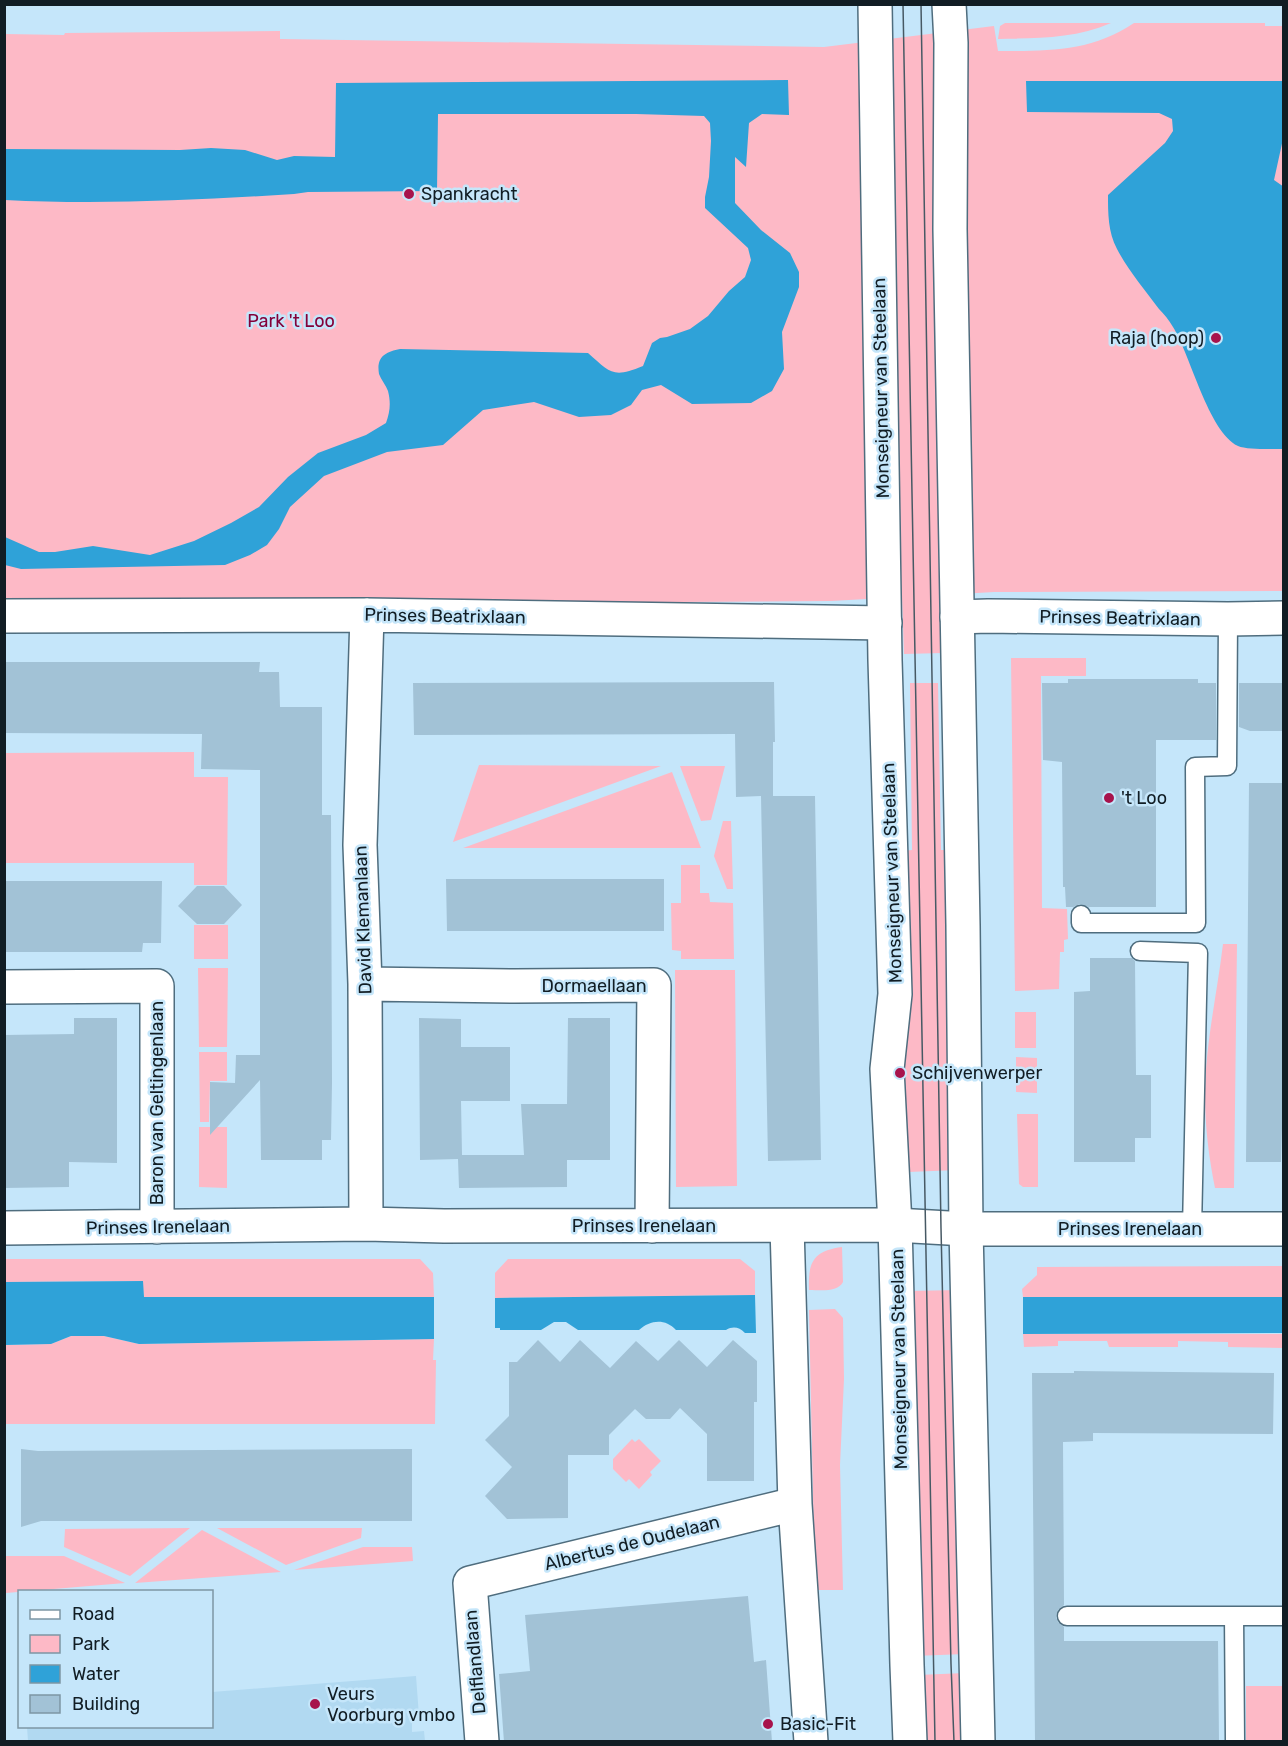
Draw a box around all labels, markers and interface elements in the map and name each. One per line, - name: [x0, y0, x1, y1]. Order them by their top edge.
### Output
- place label: Spankracht: [421, 183, 518, 205]
- marker: Spankracht: [402, 187, 416, 201]
- street label: Monseigneur van Steelaan: [868, 278, 894, 498]
- park label: Park 't Loo: [247, 310, 335, 332]
- place label: Raja (hoop): [1109, 327, 1204, 349]
- marker: Raja (hoop): [1209, 331, 1223, 345]
- street label: Prinses Beatrixlaan: [364, 604, 526, 628]
- street label: Prinses Beatrixlaan: [1039, 606, 1201, 630]
- street label: Monseigneur van Steelaan: [877, 762, 907, 984]
- place label: 't Loo: [1121, 787, 1167, 809]
- marker: 't Loo: [1102, 791, 1116, 805]
- street label: David Klemanlaan: [349, 845, 377, 995]
- street label: Dormaellaan: [541, 975, 647, 997]
- street label: Baron van Geltingenlaan: [146, 1001, 168, 1205]
- place label: Schijvenwerper: [912, 1062, 1042, 1084]
- marker: Schijvenwerper: [893, 1066, 907, 1080]
- street label: Prinses Irenelaan: [86, 1215, 230, 1239]
- street label: Prinses Irenelaan: [572, 1215, 716, 1237]
- street label: Prinses Irenelaan: [1058, 1218, 1202, 1240]
- street label: Monseigneur van Steelaan: [886, 1249, 912, 1469]
- street label: Albertus de Oudelaan: [542, 1511, 722, 1575]
- legend: [18, 1590, 213, 1728]
- text: Road: [72, 1603, 115, 1625]
- street label: Delflandlaan: [459, 1609, 491, 1715]
- text: Park: [72, 1633, 110, 1655]
- text: Water: [72, 1663, 120, 1685]
- place label: Veurs Voorburg vmbo: [327, 1683, 455, 1726]
- text: Building: [72, 1693, 140, 1715]
- marker: Veurs Voorburg vmbo: [308, 1697, 322, 1711]
- place label: Basic-Fit: [780, 1713, 856, 1735]
- marker: Basic-Fit: [761, 1717, 775, 1731]

